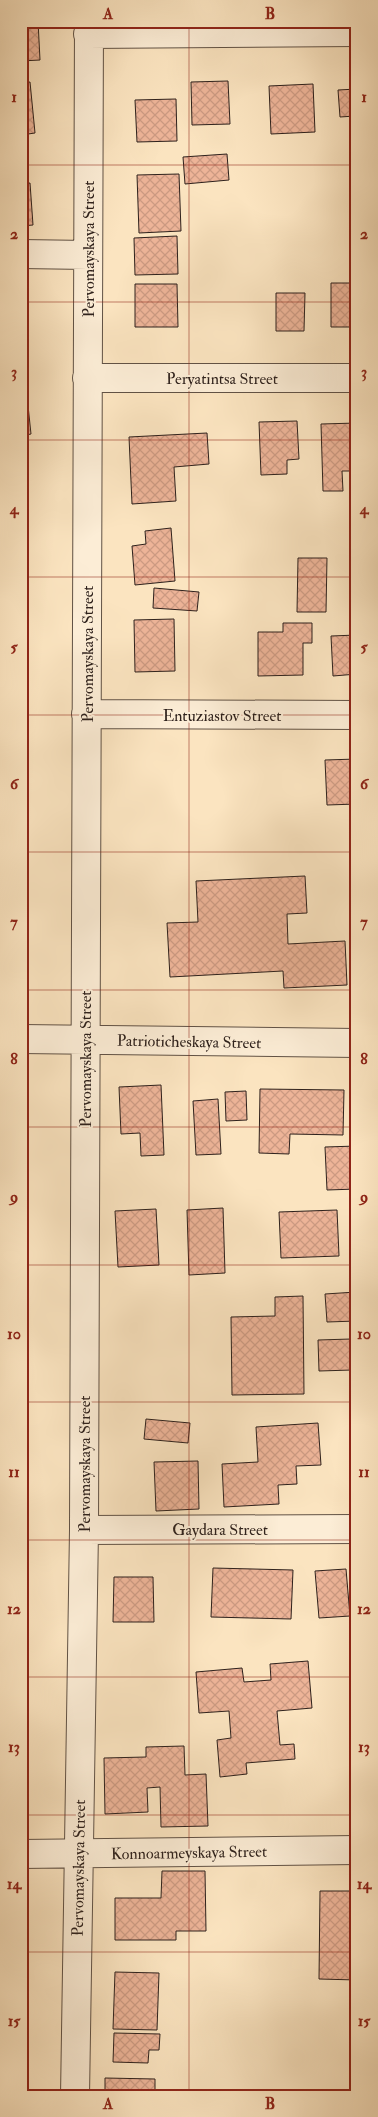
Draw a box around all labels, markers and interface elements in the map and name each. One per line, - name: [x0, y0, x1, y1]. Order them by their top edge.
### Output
- text: A: [102, 4, 114, 24]
- text: B: [265, 4, 275, 24]
- text: 1: [11, 87, 17, 107]
- text: 1: [361, 87, 367, 107]
- street label: Pervomayskaya Street: [79, 180, 99, 318]
- text: 2: [10, 224, 18, 244]
- text: 2: [360, 224, 368, 244]
- text: 3: [11, 362, 17, 382]
- text: 3: [361, 362, 367, 382]
- street label: Peryatintsa Street: [166, 369, 278, 389]
- text: 4: [9, 499, 20, 519]
- text: 4: [359, 499, 370, 519]
- street label: Pervomayskaya Street: [78, 585, 98, 723]
- text: 5: [10, 637, 18, 657]
- text: 5: [360, 637, 368, 657]
- street label: Entuziastov Street: [163, 706, 281, 726]
- text: 6: [10, 774, 20, 794]
- text: 6: [360, 774, 370, 794]
- text: 7: [10, 912, 18, 932]
- text: 7: [360, 912, 368, 932]
- street label: Pervomayskaya Street: [76, 990, 96, 1128]
- street label: Patrioticheskaya Street: [117, 1031, 261, 1053]
- text: 8: [10, 1049, 18, 1069]
- text: 8: [360, 1049, 368, 1069]
- text: 9: [8, 1187, 18, 1207]
- text: 9: [358, 1187, 368, 1207]
- text: 10: [7, 1324, 21, 1344]
- text: 10: [357, 1324, 371, 1344]
- street label: Pervomayskaya Street: [75, 1395, 95, 1533]
- text: 11: [8, 1462, 20, 1482]
- text: 11: [358, 1462, 370, 1482]
- street label: Gaydara Street: [172, 1520, 268, 1540]
- text: 12: [7, 1599, 21, 1619]
- text: 12: [357, 1599, 371, 1619]
- text: 13: [8, 1737, 20, 1757]
- text: 13: [358, 1737, 370, 1757]
- street label: Pervomayskaya Street: [68, 1799, 90, 1937]
- street label: Konnoarmeyskaya Street: [111, 1842, 267, 1864]
- text: 14: [7, 1874, 23, 1894]
- text: 14: [357, 1874, 373, 1894]
- text: 15: [8, 2011, 21, 2031]
- text: 15: [358, 2011, 371, 2031]
- text: A: [102, 2094, 114, 2114]
- text: B: [265, 2094, 275, 2114]

